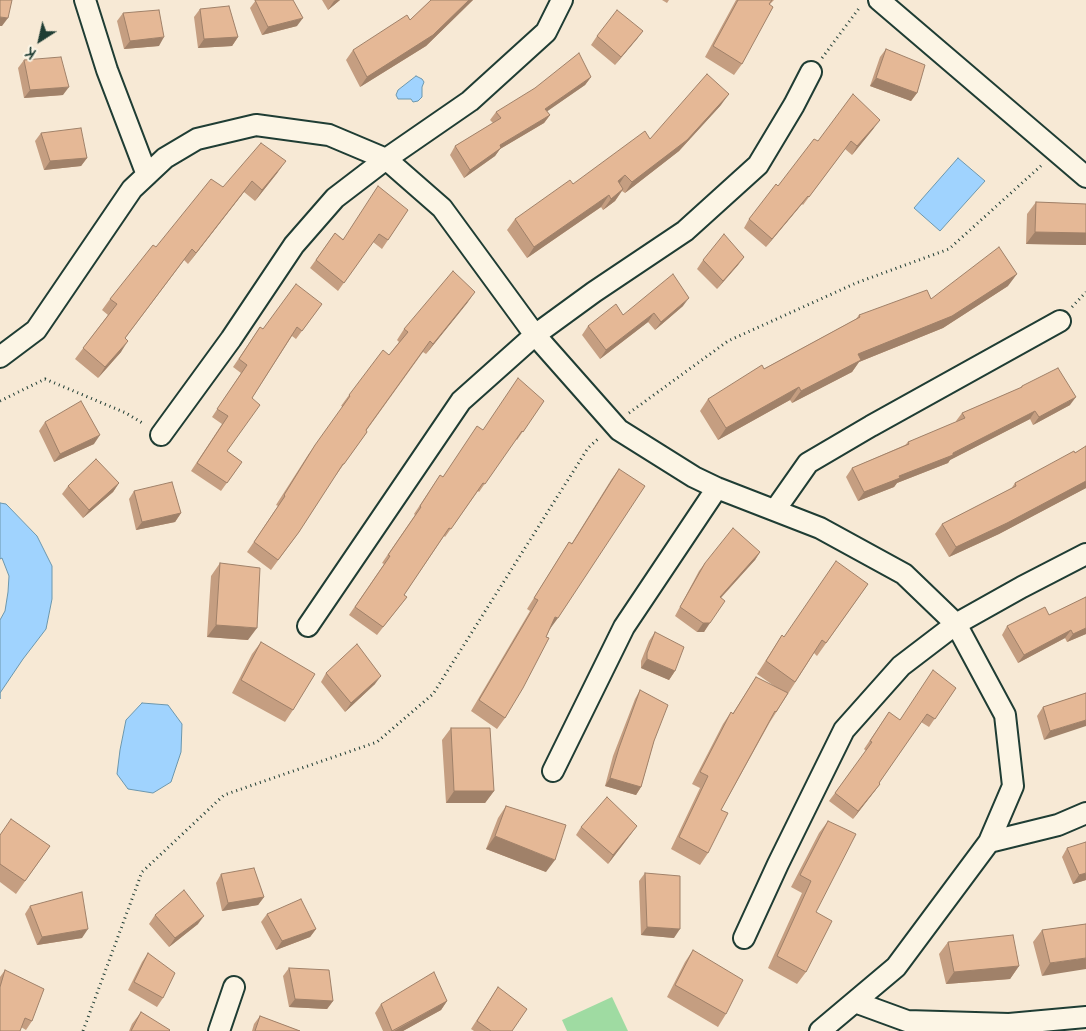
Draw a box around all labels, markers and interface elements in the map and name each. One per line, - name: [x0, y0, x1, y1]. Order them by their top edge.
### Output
- north arrow: [15, 15, 65, 65]
- text: K: [23, 43, 39, 62]

